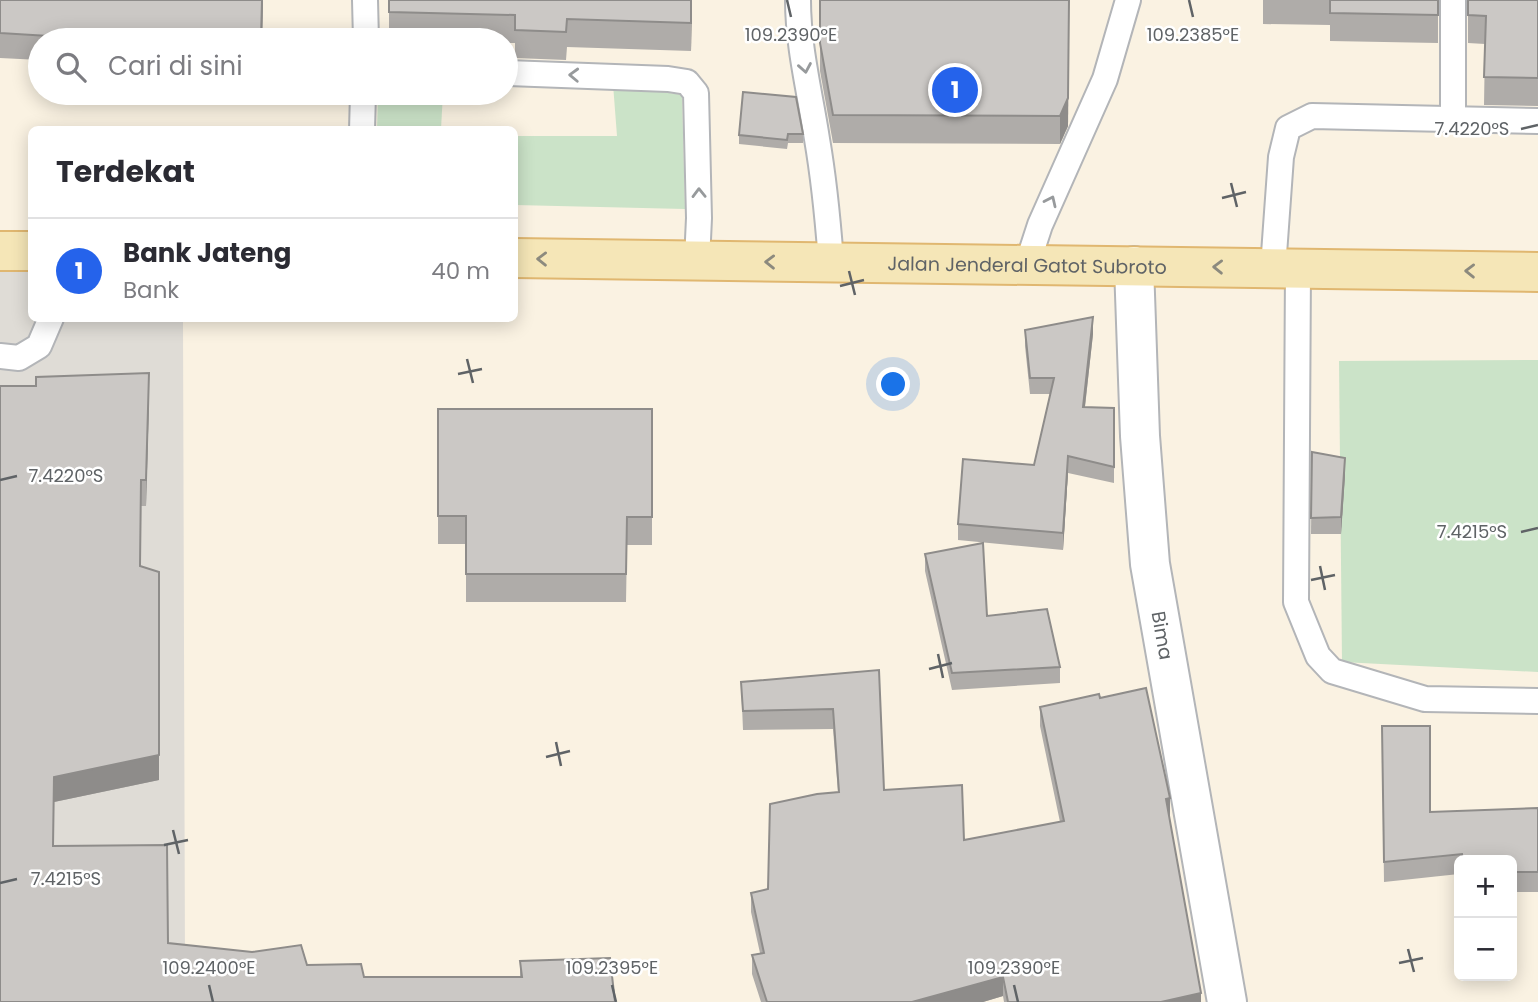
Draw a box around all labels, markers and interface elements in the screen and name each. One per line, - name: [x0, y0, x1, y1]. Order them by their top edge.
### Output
- text: 109.2390°E: [745, 22, 837, 47]
- text: 109.2385°E: [1147, 22, 1239, 47]
- search box: [28, 28, 518, 105]
- icon: search: [52, 48, 90, 86]
- text: Cari di sini: [108, 48, 243, 84]
- one-way arrow: [797, 62, 812, 74]
- pin: 1: [932, 64, 978, 116]
- one-way arrow: [568, 68, 579, 83]
- text: 7.4220°S: [1435, 116, 1509, 141]
- text: Terdekat: [56, 150, 195, 193]
- one-way arrow: [691, 187, 706, 198]
- one-way arrow: [1043, 196, 1057, 208]
- text: Bank Jateng: [123, 235, 291, 271]
- street label: Jalan Jenderal Gatot Subroto: [887, 250, 1167, 280]
- one-way arrow: [537, 251, 548, 266]
- one-way arrow: [764, 254, 775, 269]
- text: 1: [75, 255, 83, 287]
- text: 40 m: [431, 255, 490, 287]
- one-way arrow: [1212, 260, 1223, 275]
- one-way arrow: [1464, 263, 1475, 278]
- text: Bank: [123, 274, 179, 306]
- your location: [876, 367, 910, 401]
- text: 7.4220°S: [29, 463, 103, 488]
- text: 7.4215°S: [1437, 519, 1507, 544]
- street label: Bima: [1145, 609, 1180, 662]
- map controls: [1454, 855, 1517, 981]
- button: +: [1454, 855, 1517, 918]
- text: 7.4215°S: [31, 866, 101, 891]
- button: −: [1454, 918, 1517, 981]
- text: 109.2400°E: [162, 955, 256, 980]
- text: 109.2395°E: [566, 955, 658, 980]
- text: 109.2390°E: [968, 955, 1060, 980]

